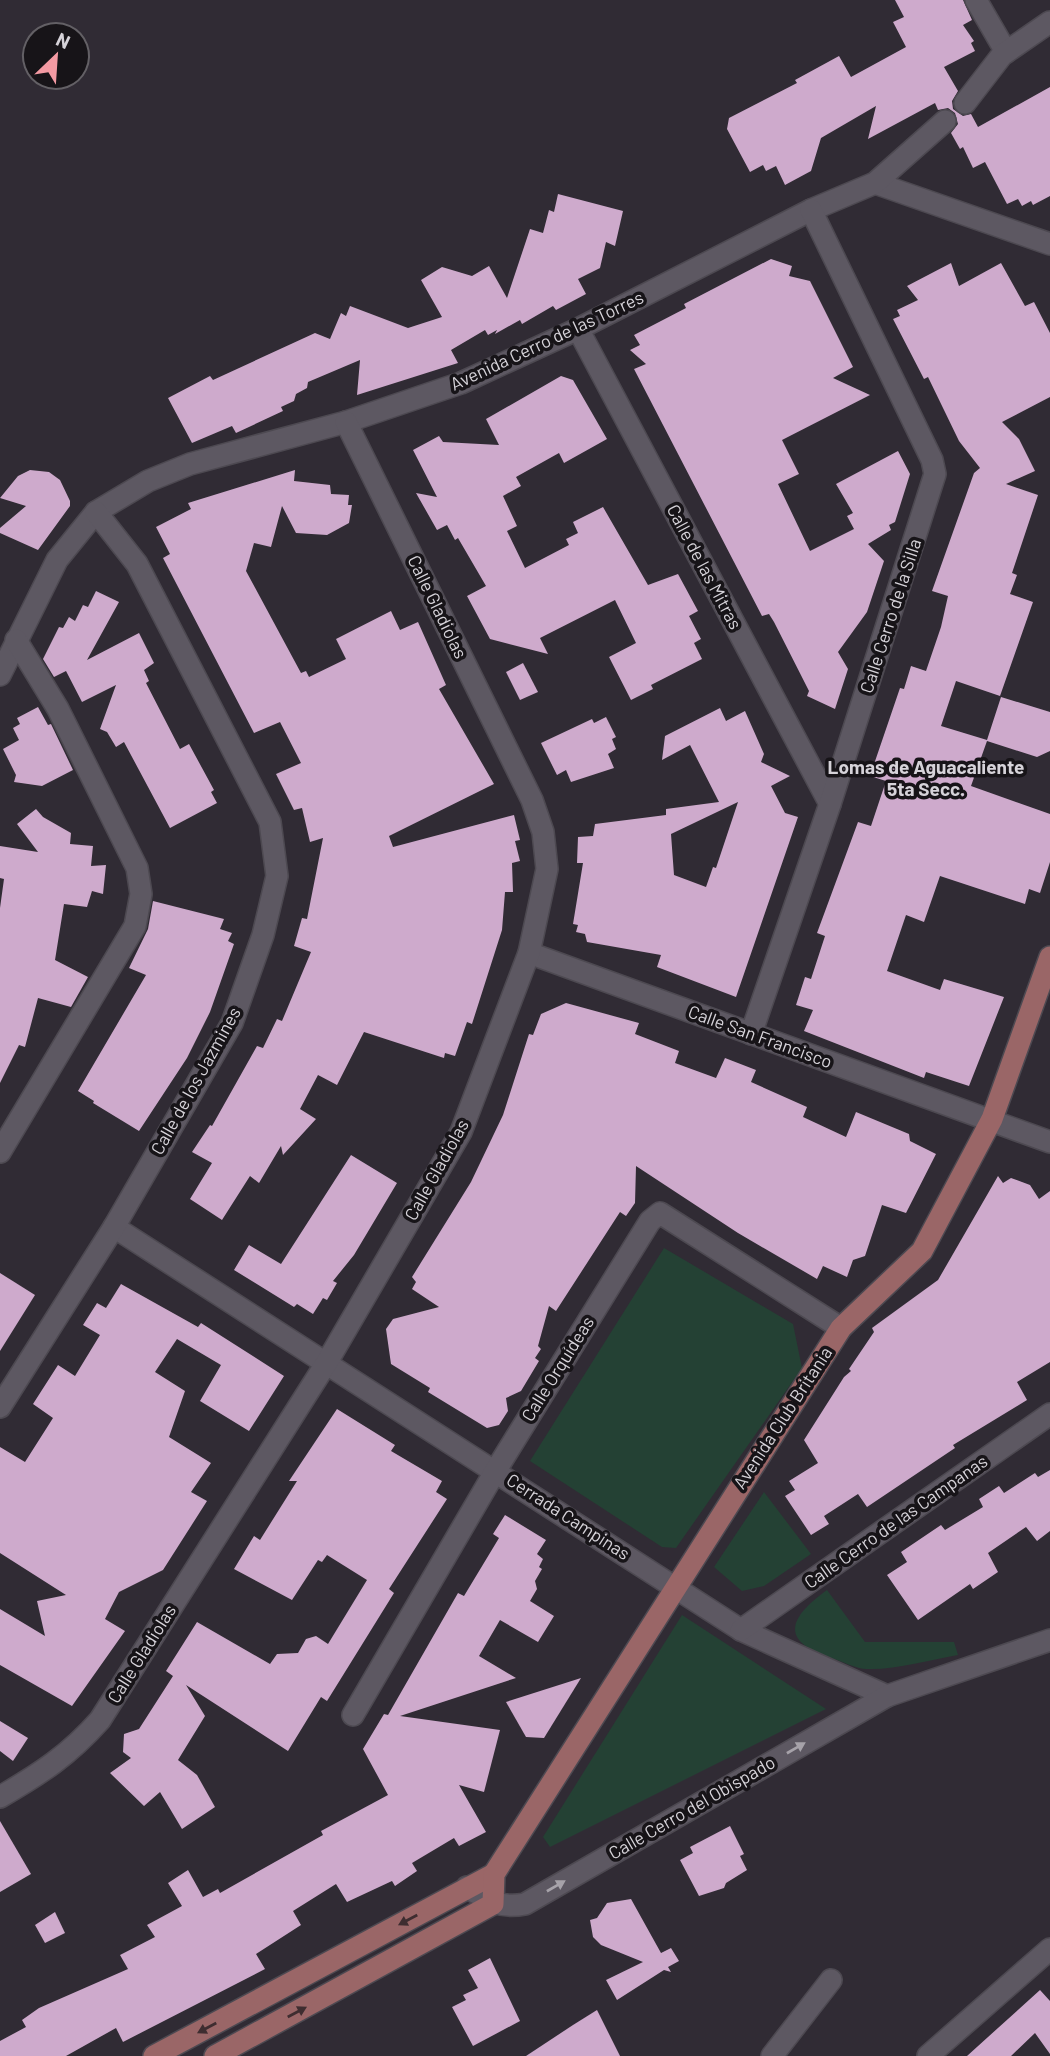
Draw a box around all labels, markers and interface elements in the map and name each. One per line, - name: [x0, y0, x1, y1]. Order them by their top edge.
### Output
- north arrow: [21, 21, 91, 91]
- text: N: [53, 27, 74, 53]
- street label: Avenida Cerro de las Torres: [446, 286, 647, 395]
- street label: Calle de las Mitras: [663, 500, 747, 633]
- street label: Calle Cerro de la Silla: [855, 536, 925, 696]
- street label: Calle Gladiolas: [403, 551, 472, 662]
- district label: Lomas de Aguacaliente 5ta Secc.: [828, 755, 1024, 800]
- street label: Calle San Francisco: [685, 1000, 835, 1072]
- street label: Calle de los Jazmines: [145, 1003, 245, 1158]
- street label: Calle Gladiolas: [399, 1115, 473, 1224]
- street label: Calle Orquídeas: [516, 1312, 598, 1425]
- street label: Avenida Club Britania: [728, 1342, 836, 1493]
- street label: Calle Cerro de las Campanas: [800, 1449, 991, 1593]
- street label: Cerrada Campinas: [503, 1468, 634, 1564]
- street label: Calle Gladiolas: [102, 1600, 180, 1707]
- one-way arrow: [786, 1742, 805, 1754]
- street label: Calle Cerro del Obispado: [604, 1750, 779, 1864]
- one-way arrow: [546, 1880, 566, 1892]
- one-way arrow: [398, 1914, 418, 1926]
- one-way arrow: [287, 2006, 307, 2018]
- one-way arrow: [197, 2022, 217, 2033]

